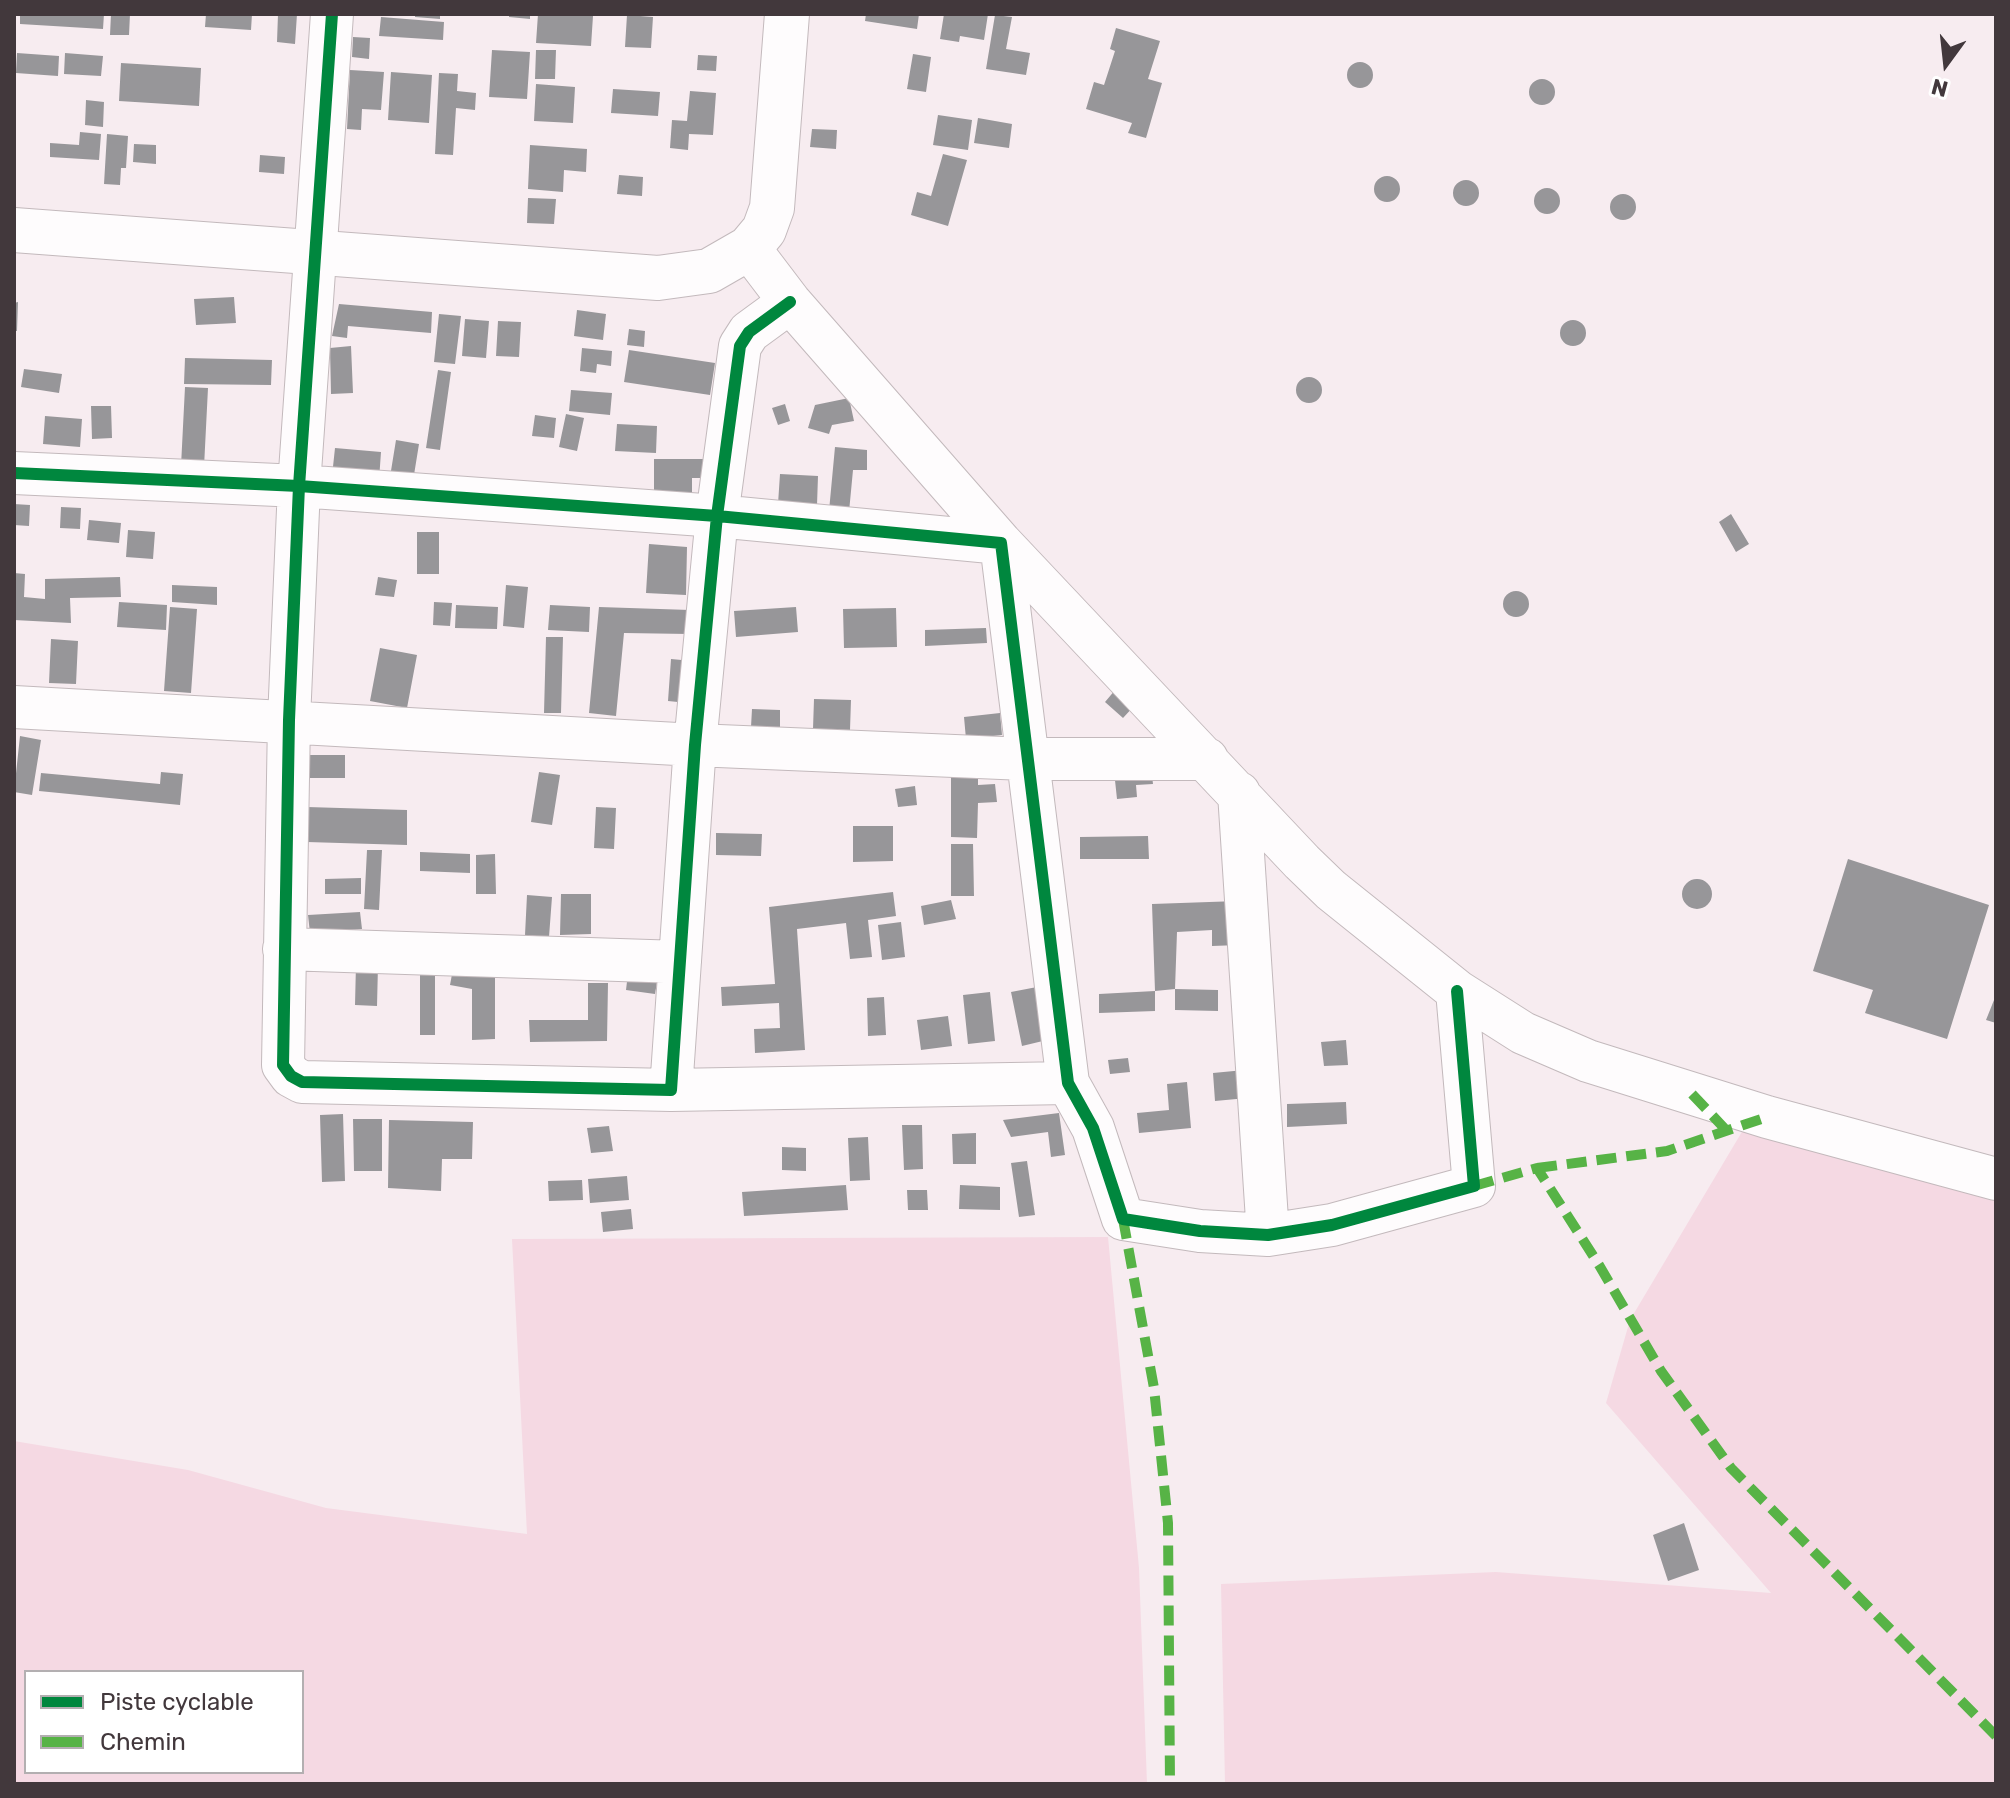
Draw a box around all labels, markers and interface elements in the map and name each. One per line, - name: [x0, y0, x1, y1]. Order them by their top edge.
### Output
- north arrow: [1906, 24, 1986, 104]
- text: N: [1929, 73, 1951, 103]
- legend: [24, 1670, 304, 1774]
- text: Piste cyclable: [100, 1688, 254, 1716]
- text: Chemin: [100, 1728, 186, 1756]

